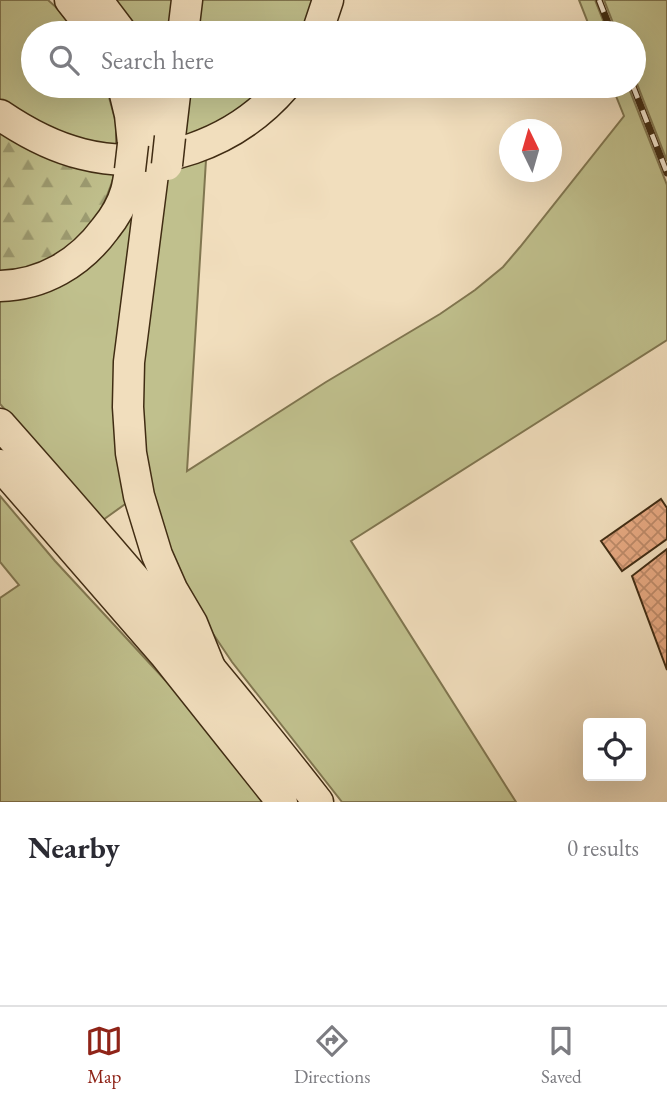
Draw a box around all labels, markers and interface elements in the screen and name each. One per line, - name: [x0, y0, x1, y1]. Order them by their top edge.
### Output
- search box: [21, 21, 646, 98]
- icon: search: [45, 41, 83, 79]
- text: Search here: [101, 43, 214, 77]
- north arrow: [499, 119, 562, 182]
- map controls: [583, 718, 646, 781]
- button: locate: [583, 718, 646, 781]
- text: Nearby: [28, 828, 120, 867]
- text: 0 results: [567, 833, 639, 863]
- tab: Map: [85, 1022, 123, 1089]
- tab: Directions: [294, 1022, 370, 1089]
- tab: Saved: [541, 1022, 582, 1089]

